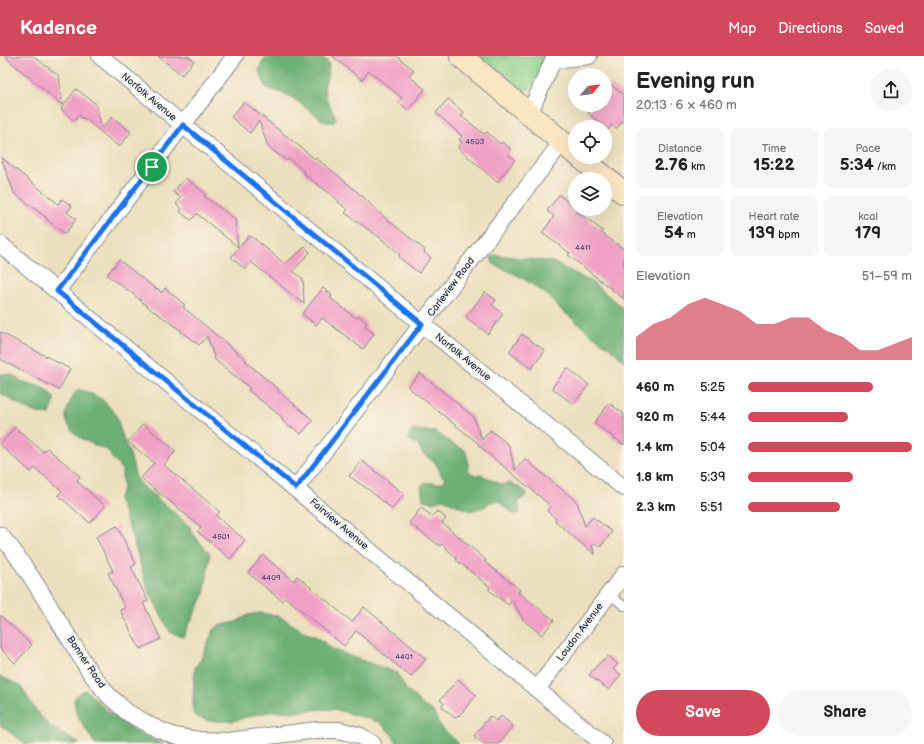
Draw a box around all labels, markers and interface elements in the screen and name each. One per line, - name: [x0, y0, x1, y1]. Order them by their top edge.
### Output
- text: Kadence: [20, 17, 97, 40]
- text: Map: [728, 20, 756, 37]
- text: Directions: [778, 20, 843, 37]
- text: Saved: [865, 20, 904, 37]
- north arrow: [568, 68, 612, 112]
- map controls: [568, 68, 612, 216]
- text: Evening run: [636, 68, 755, 95]
- button: share: [870, 69, 912, 111]
- street label: Norfolk Avenue: [119, 70, 179, 124]
- text: 20:13 · 6 × 460 m: [636, 97, 737, 113]
- button: locate: [568, 120, 612, 164]
- house number: 4503: [465, 137, 485, 146]
- text: Distance: [658, 142, 702, 155]
- text: Time: [762, 142, 786, 155]
- text: Pace: [855, 142, 881, 155]
- pin: [135, 150, 169, 184]
- text: 2.76: [655, 155, 688, 175]
- text: 15:22: [753, 155, 795, 175]
- text: 5:34: [840, 155, 874, 175]
- icon: arrive: [141, 156, 163, 178]
- text: km: [688, 160, 705, 173]
- text: /km: [874, 160, 896, 173]
- button: layers: [568, 172, 612, 216]
- text: Elevation: [657, 210, 703, 223]
- text: Heart rate: [749, 210, 799, 223]
- text: kcal: [858, 210, 878, 223]
- text: 54: [664, 223, 684, 243]
- text: 139: [748, 223, 775, 243]
- text: 179: [855, 223, 881, 243]
- text: m: [684, 228, 696, 241]
- text: bpm: [775, 228, 800, 241]
- house number: 4411: [575, 243, 591, 252]
- street label: Carleview Road: [425, 255, 477, 319]
- text: Elevation: [636, 268, 690, 284]
- text: 51–59 m: [862, 268, 912, 284]
- street label: Norfolk Avenue: [433, 331, 493, 383]
- text: 460 m: [636, 379, 674, 395]
- text: 5:25: [700, 379, 725, 395]
- text: 920 m: [636, 409, 674, 425]
- text: 5:44: [700, 409, 726, 425]
- text: 1.4 km: [636, 439, 673, 455]
- text: 5:04: [700, 439, 726, 455]
- text: 1.8 km: [636, 469, 674, 485]
- text: 5:39: [700, 469, 726, 485]
- street label: Fairview Avenue: [307, 496, 371, 552]
- text: 2.3 km: [636, 499, 676, 515]
- text: 5:51: [700, 499, 723, 515]
- house number: 4501: [212, 532, 230, 541]
- house number: 4409: [261, 573, 281, 582]
- street label: Loudon Avenue: [554, 600, 606, 664]
- street label: Bonner Road: [64, 634, 108, 691]
- house number: 4401: [395, 652, 413, 661]
- button: Save: [636, 690, 770, 736]
- button: Share: [778, 690, 912, 736]

